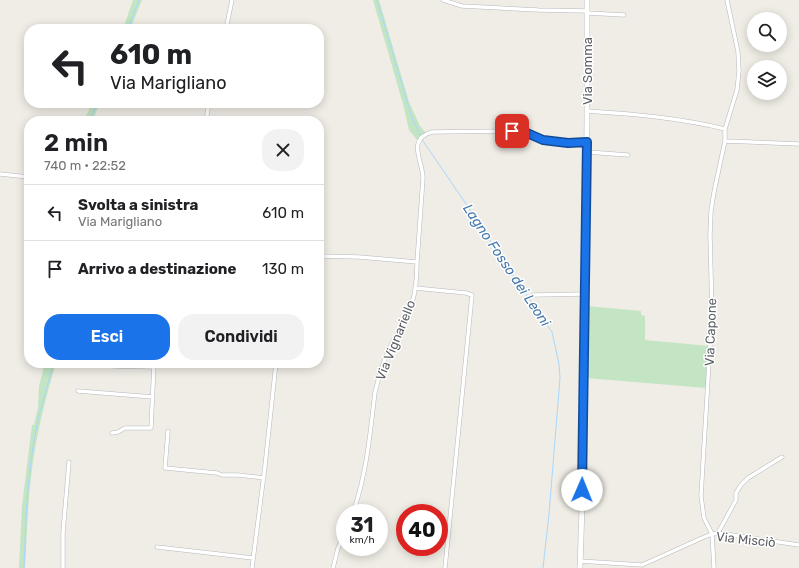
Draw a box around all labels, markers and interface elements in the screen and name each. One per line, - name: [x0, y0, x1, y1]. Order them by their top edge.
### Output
- map controls: [747, 12, 787, 100]
- button: search: [747, 12, 787, 52]
- street label: Via Somma: [580, 37, 595, 105]
- text: 610 m: [110, 38, 192, 71]
- icon: left: [44, 40, 96, 92]
- button: layers: [747, 60, 787, 100]
- text: Via Marigliano: [110, 72, 227, 94]
- pin: [495, 114, 529, 148]
- icon: arrive: [501, 120, 523, 142]
- text: 2 min: [44, 129, 108, 157]
- button: close: [262, 129, 304, 171]
- text: 740 m · 22:52: [44, 158, 126, 173]
- text: Svolta a sinistra: [78, 196, 198, 214]
- water label: Lagno Fosso dei Leoni: [459, 201, 554, 330]
- icon: left: [44, 202, 66, 224]
- text: 610 m: [262, 204, 304, 222]
- text: Via Marigliano: [78, 214, 162, 229]
- icon: arrive: [44, 258, 66, 280]
- text: Arrivo a destinazione: [78, 260, 236, 278]
- text: 130 m: [262, 260, 304, 278]
- street label: Via Vignariello: [373, 298, 419, 383]
- street label: Via Capone: [702, 298, 719, 366]
- button: Esci: [44, 314, 170, 360]
- button: Condividi: [178, 314, 304, 360]
- position arrow: [561, 469, 603, 511]
- speed limit sign: 40: [396, 504, 448, 556]
- text: 31: [351, 513, 373, 537]
- street label: Via Misciò: [715, 529, 777, 550]
- text: km/h: [350, 534, 374, 546]

